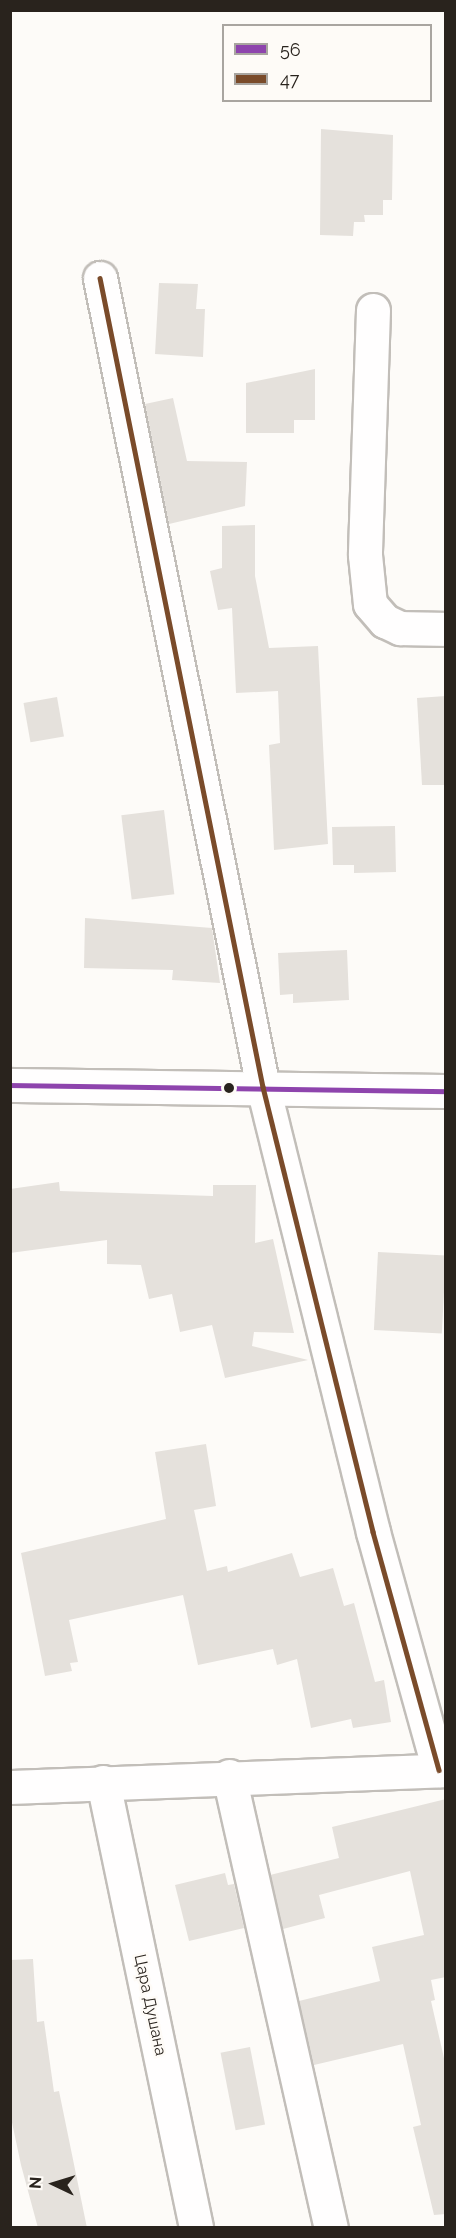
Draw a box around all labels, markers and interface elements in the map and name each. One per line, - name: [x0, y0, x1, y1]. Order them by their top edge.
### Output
- legend: [222, 24, 432, 102]
- text: 56: [280, 39, 301, 60]
- text: 47: [280, 69, 299, 90]
- unlabelled marker: [223, 1082, 235, 1094]
- street label: Цара Душана: [130, 1952, 170, 2058]
- north arrow: [24, 2154, 84, 2214]
- text: N: [26, 2176, 45, 2189]

